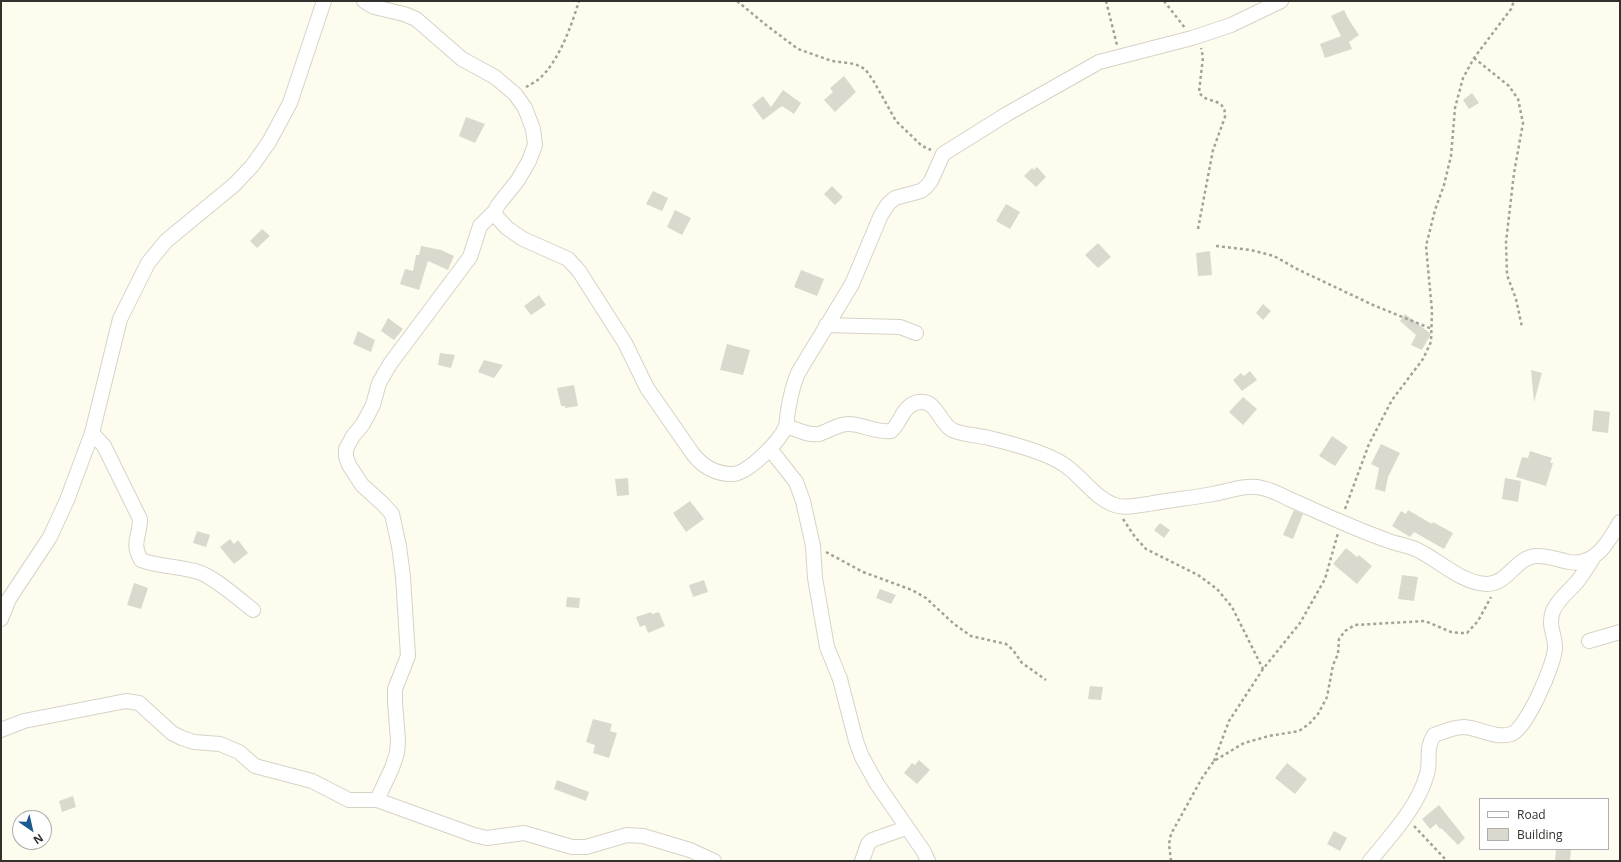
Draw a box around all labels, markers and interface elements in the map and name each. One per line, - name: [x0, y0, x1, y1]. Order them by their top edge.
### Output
- legend: [1479, 798, 1609, 850]
- text: Road: [1517, 806, 1546, 823]
- north arrow: [12, 810, 52, 850]
- text: Building: [1517, 826, 1562, 843]
- text: N: [31, 831, 46, 848]

